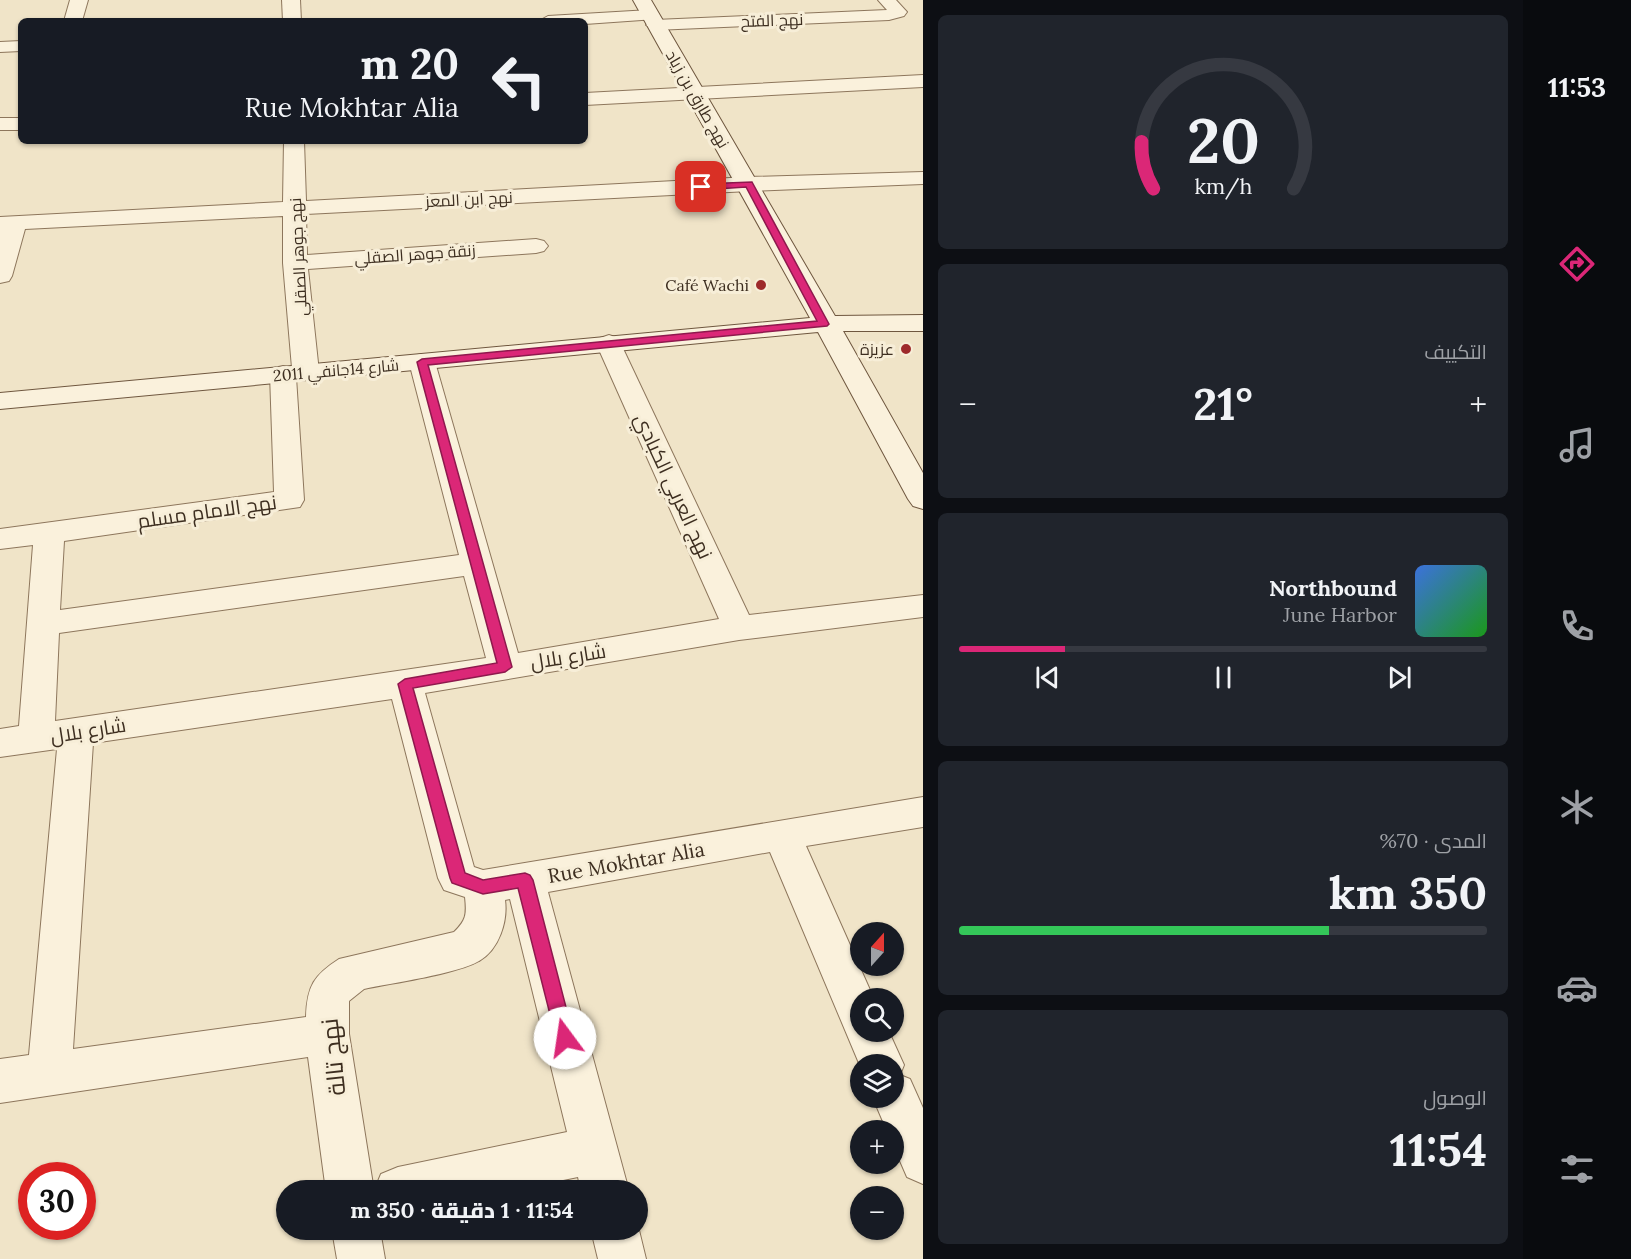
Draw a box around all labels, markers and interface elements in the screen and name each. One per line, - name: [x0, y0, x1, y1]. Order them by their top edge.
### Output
- street label: نهج الفتح: [740, 9, 804, 33]
- text: 20 m: [360, 37, 459, 91]
- icon: left: [480, 42, 558, 120]
- street label: نهج طارق بن زياد: [660, 46, 734, 153]
- text: 11:53: [1548, 70, 1606, 104]
- text: Rue Mokhtar Alia: [244, 90, 459, 124]
- text: 20: [1187, 100, 1259, 180]
- pin: [675, 161, 726, 212]
- icon: arrive: [684, 170, 717, 203]
- text: km/h: [1194, 172, 1252, 200]
- street label: نهج ابن المعز: [424, 187, 513, 213]
- street label: نهج جوهر الصقلي: [285, 197, 315, 317]
- street label: زنقة جوهر الصقلي: [354, 240, 477, 272]
- icon: directions: [1556, 243, 1598, 285]
- place label: Café Wachi: [665, 275, 749, 295]
- marker: Café Wachi: [754, 278, 768, 292]
- place label: عزيزة: [860, 339, 894, 359]
- text: التكييف: [1424, 339, 1487, 364]
- marker: عزيزة: [899, 342, 913, 356]
- street label: شارع 14جانفي 2011: [272, 355, 400, 389]
- text: 21°: [1193, 375, 1253, 432]
- text: −: [959, 383, 977, 425]
- text: +: [1469, 383, 1487, 425]
- street label: نهج العربي الكبادي: [626, 409, 719, 564]
- icon: music: [1556, 424, 1598, 466]
- street label: نهج الامام مسلم: [136, 489, 279, 535]
- text: Northbound: [1269, 574, 1397, 602]
- text: June Harbor: [1283, 602, 1397, 627]
- icon: phone: [1556, 605, 1598, 647]
- street label: شارع بلال: [528, 638, 608, 676]
- icon: previous: [1031, 661, 1064, 694]
- icon: pause: [1207, 661, 1240, 694]
- icon: next: [1383, 661, 1416, 694]
- street label: شارع بلال: [48, 712, 128, 750]
- icon: climate: [1556, 786, 1598, 828]
- text: المدى · 70%: [1379, 828, 1487, 853]
- street label: Rue Mokhtar Alia: [546, 836, 706, 888]
- text: 350 km: [1329, 864, 1487, 921]
- north arrow: [850, 922, 904, 976]
- map controls: [850, 922, 904, 1240]
- icon: car: [1556, 967, 1598, 1009]
- button: search: [850, 988, 904, 1042]
- position arrow: [533, 1006, 597, 1070]
- street label: نهج تالة: [314, 1017, 353, 1097]
- button: layers: [850, 1054, 904, 1108]
- text: الوصول: [1423, 1085, 1487, 1110]
- button: +: [850, 1120, 904, 1174]
- text: 11:54: [1390, 1121, 1487, 1178]
- icon: filters: [1556, 1148, 1598, 1190]
- speed limit sign: 30: [18, 1162, 96, 1240]
- button: −: [850, 1186, 904, 1240]
- text: 11:54 · 1 دقيقة · 350 m: [350, 1196, 574, 1224]

